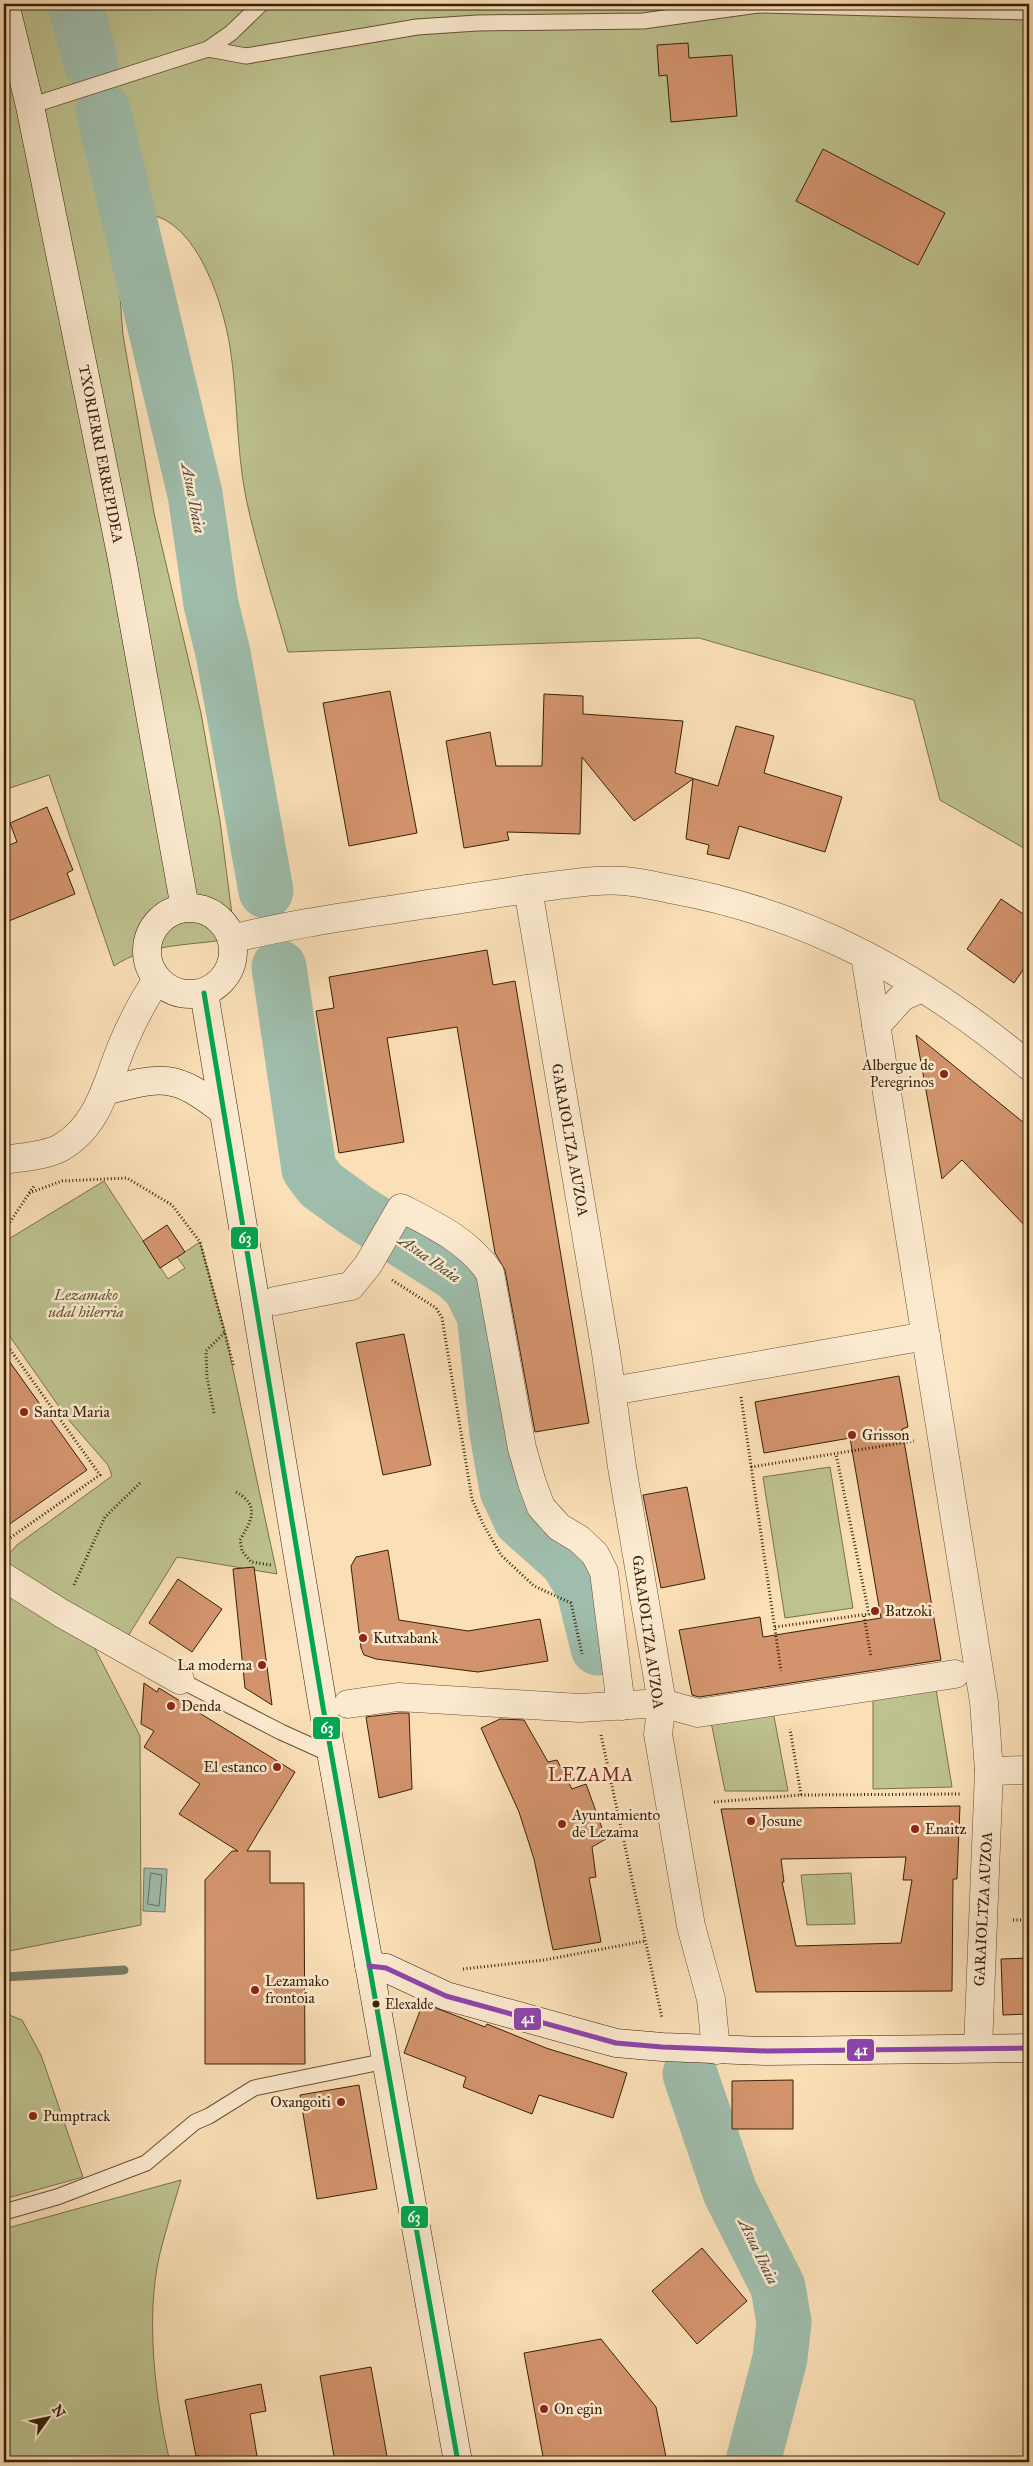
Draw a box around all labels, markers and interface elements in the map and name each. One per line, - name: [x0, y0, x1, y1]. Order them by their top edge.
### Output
- street label: TXORIERRI ERREPIDEA: [75, 363, 127, 545]
- water label: Asua Ibaia: [177, 459, 210, 535]
- place label: Albergue de Peregrinos: [861, 1056, 934, 1091]
- street label: GARAIOLTZA AUZOA: [548, 1062, 592, 1218]
- marker: Albergue de Peregrinos: [938, 1068, 950, 1080]
- line badge: 63: [230, 1226, 259, 1250]
- water label: Asua Ibaia: [393, 1229, 465, 1287]
- text: 63: [239, 1230, 252, 1248]
- park label: Lezamako udal hilerria: [48, 1286, 124, 1321]
- place label: Santa Maria: [34, 1403, 110, 1421]
- marker: Santa Maria: [18, 1406, 30, 1418]
- place label: Grisson: [862, 1426, 909, 1444]
- marker: Grisson: [846, 1429, 858, 1441]
- street label: GARAIOLTZA AUZOA: [628, 1554, 668, 1710]
- place label: Batzoki: [885, 1602, 932, 1620]
- marker: Batzoki: [869, 1605, 881, 1617]
- place label: Kutxabank: [373, 1629, 438, 1647]
- marker: Kutxabank: [357, 1632, 369, 1644]
- place label: La moderna: [177, 1656, 253, 1674]
- marker: La moderna: [256, 1659, 268, 1671]
- place label: Denda: [181, 1697, 222, 1715]
- marker: Denda: [165, 1700, 177, 1712]
- line badge: 63: [312, 1716, 341, 1740]
- text: 63: [321, 1720, 334, 1738]
- place label: El estanco: [203, 1758, 267, 1776]
- marker: El estanco: [271, 1761, 283, 1773]
- district label: LEZAMA: [548, 1764, 634, 1786]
- place label: Ayuntamiento de Lezama: [571, 1806, 661, 1841]
- place label: Josune: [759, 1812, 802, 1831]
- marker: Josune: [745, 1815, 757, 1827]
- marker: Ayuntamiento de Lezama: [556, 1818, 568, 1830]
- place label: Enaitz: [925, 1820, 967, 1838]
- marker: Enaitz: [909, 1823, 921, 1835]
- street label: GARAIOLTZA AUZOA: [970, 1831, 996, 1987]
- place label: Lezamako frontoia: [265, 1972, 329, 2007]
- marker: Lezamako frontoia: [249, 1984, 261, 1996]
- place label: Elexalde: [385, 1996, 433, 2013]
- marker: Elexalde: [371, 1999, 381, 2009]
- line badge: 41: [513, 2007, 542, 2031]
- text: 41: [521, 2010, 535, 2028]
- line badge: 41: [846, 2038, 875, 2062]
- text: 41: [854, 2042, 868, 2060]
- place label: Oxangoiti: [270, 2093, 331, 2111]
- marker: Oxangoiti: [335, 2096, 347, 2108]
- place label: Pumptrack: [43, 2107, 110, 2125]
- marker: Pumptrack: [27, 2110, 39, 2122]
- line badge: 63: [400, 2205, 429, 2229]
- text: 63: [408, 2209, 421, 2227]
- water label: Asua Ibaia: [733, 2213, 783, 2288]
- north arrow: [22, 2394, 72, 2444]
- place label: On egin: [554, 2400, 602, 2418]
- text: N: [48, 2402, 69, 2421]
- marker: On egin: [538, 2403, 550, 2415]

